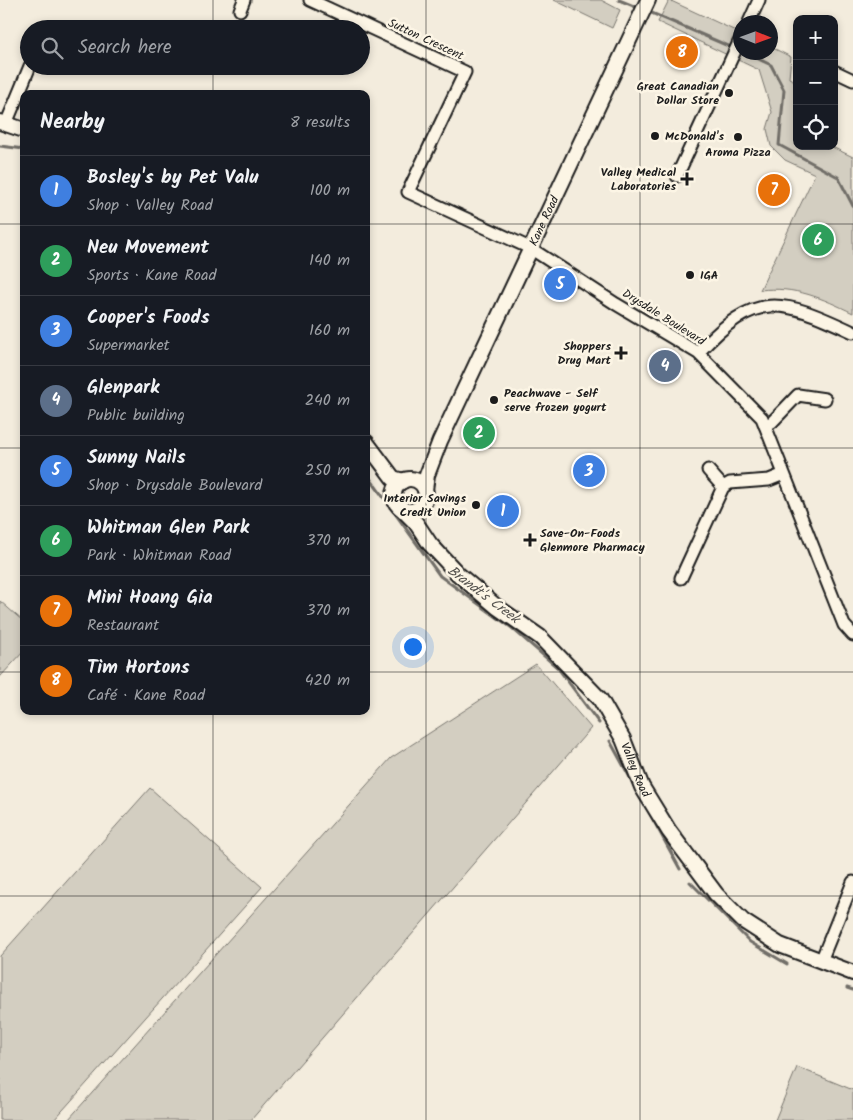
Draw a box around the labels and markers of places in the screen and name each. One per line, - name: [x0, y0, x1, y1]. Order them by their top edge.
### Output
- pin: 8: [666, 33, 698, 71]
- place label: Great Canadian Dollar Store: [637, 77, 719, 110]
- marker: Great Canadian Dollar Store: [723, 87, 735, 99]
- place label: McDonald's: [665, 127, 724, 146]
- marker: McDonald's: [649, 130, 661, 142]
- marker: Aroma Pizza: [732, 131, 744, 143]
- place label: Aroma Pizza: [705, 143, 771, 162]
- place label: Valley Medical Laboratories: [601, 163, 677, 196]
- pin: 7: [758, 171, 790, 209]
- marker: Valley Medical Laboratories: [680, 172, 694, 186]
- pin: 6: [802, 221, 834, 259]
- pin: 5: [544, 265, 576, 303]
- place label: IGA: [700, 266, 719, 285]
- marker: IGA: [684, 269, 696, 281]
- place label: Shoppers Drug Mart: [557, 337, 612, 370]
- marker: Shoppers Drug Mart: [615, 347, 627, 359]
- pin: 4: [649, 347, 681, 385]
- place label: Peachwave - Self serve frozen yogurt: [504, 384, 607, 417]
- marker: Peachwave - Self serve frozen yogurt: [488, 394, 500, 406]
- pin: 2: [463, 414, 495, 452]
- pin: 3: [573, 452, 605, 490]
- place label: Interior Savings Credit Union: [384, 489, 466, 522]
- pin: 1: [487, 492, 519, 530]
- marker: Interior Savings Credit Union: [470, 499, 482, 511]
- place label: Save-On-Foods Glenmore Pharmacy: [540, 524, 646, 557]
- marker: Save-On-Foods Glenmore Pharmacy: [524, 534, 536, 546]

